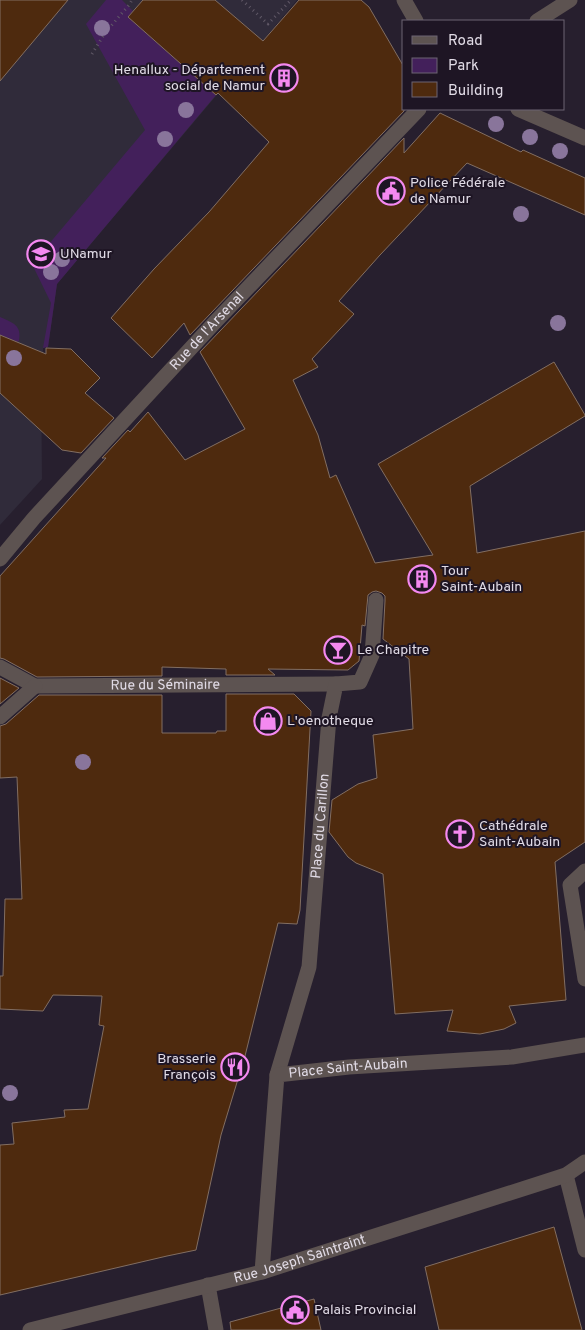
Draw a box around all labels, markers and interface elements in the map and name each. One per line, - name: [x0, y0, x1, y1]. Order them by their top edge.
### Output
- legend: [402, 20, 565, 110]
- text: Road: [448, 32, 483, 51]
- text: Park: [448, 57, 479, 76]
- place label: Henallux - Département social de Namur: [114, 62, 266, 95]
- building icon: Henallux - Département social de Namur: [269, 63, 299, 93]
- text: Building: [448, 82, 503, 101]
- place label: Police Fédérale de Namur: [410, 175, 505, 208]
- public building icon: Police Fédérale de Namur: [376, 176, 406, 206]
- school or university icon: UNamur: [26, 239, 56, 269]
- place label: UNamur: [60, 246, 113, 263]
- street label: Rue de l'Arsenal: [166, 288, 248, 374]
- place label: Tour Saint-Aubain: [441, 563, 522, 596]
- building icon: Tour Saint-Aubain: [407, 564, 437, 594]
- bar icon: Le Chapitre: [323, 635, 353, 665]
- place label: Le Chapitre: [357, 642, 429, 659]
- street label: Rue du Séminaire: [110, 676, 220, 694]
- shop icon: L'oenotheque: [253, 706, 283, 736]
- place label: L'oenotheque: [287, 713, 373, 730]
- street label: Place du Carillon: [308, 773, 333, 879]
- place label: Cathédrale Saint-Aubain: [479, 818, 560, 851]
- church icon: Cathédrale Saint-Aubain: [445, 819, 475, 849]
- place label: Brasserie François: [157, 1051, 216, 1084]
- restaurant icon: Brasserie François: [220, 1052, 250, 1082]
- street label: Place Saint-Aubain: [288, 1055, 408, 1082]
- street label: Rue Joseph Saintraint: [232, 1231, 368, 1287]
- public building icon: Palais Provincial: [280, 1295, 310, 1325]
- place label: Palais Provincial: [314, 1302, 416, 1319]

